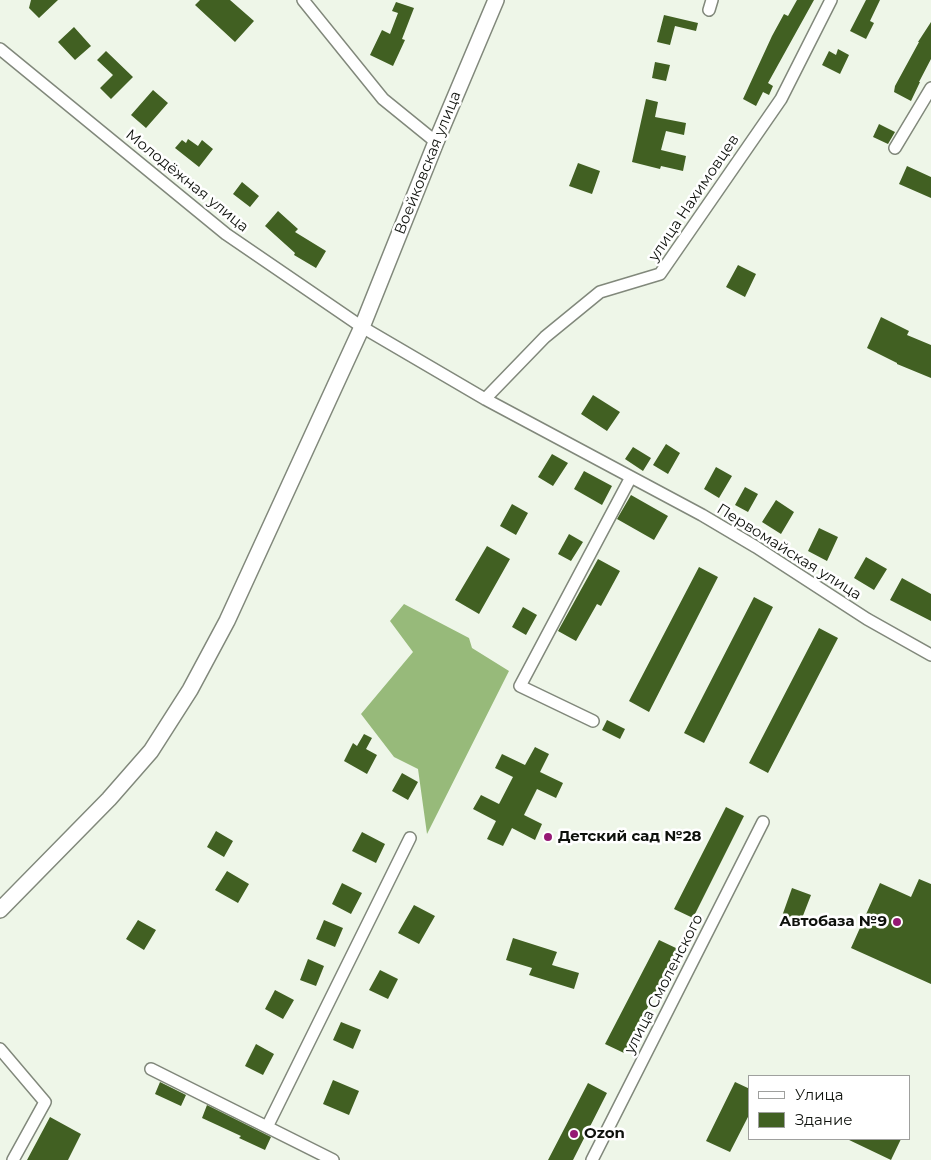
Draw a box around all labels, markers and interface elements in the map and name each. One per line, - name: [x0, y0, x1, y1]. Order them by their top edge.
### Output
- street label: Воейковская улица: [391, 89, 465, 237]
- street label: Молодёжная улица: [122, 126, 252, 236]
- street label: улица Нахимовцев: [645, 131, 743, 265]
- street label: Первомайская улица: [713, 500, 865, 604]
- place label: Детский сад №28: [558, 828, 701, 846]
- marker: Детский сад №28: [542, 831, 554, 843]
- street label: улица Смоленского: [621, 911, 707, 1057]
- place label: Автобаза №9: [779, 913, 887, 931]
- marker: Автобаза №9: [891, 916, 903, 928]
- legend: [748, 1075, 911, 1140]
- text: Улица: [795, 1085, 843, 1104]
- text: Здание: [795, 1110, 853, 1129]
- place label: Ozon: [584, 1125, 625, 1143]
- marker: Ozon: [568, 1128, 580, 1140]

